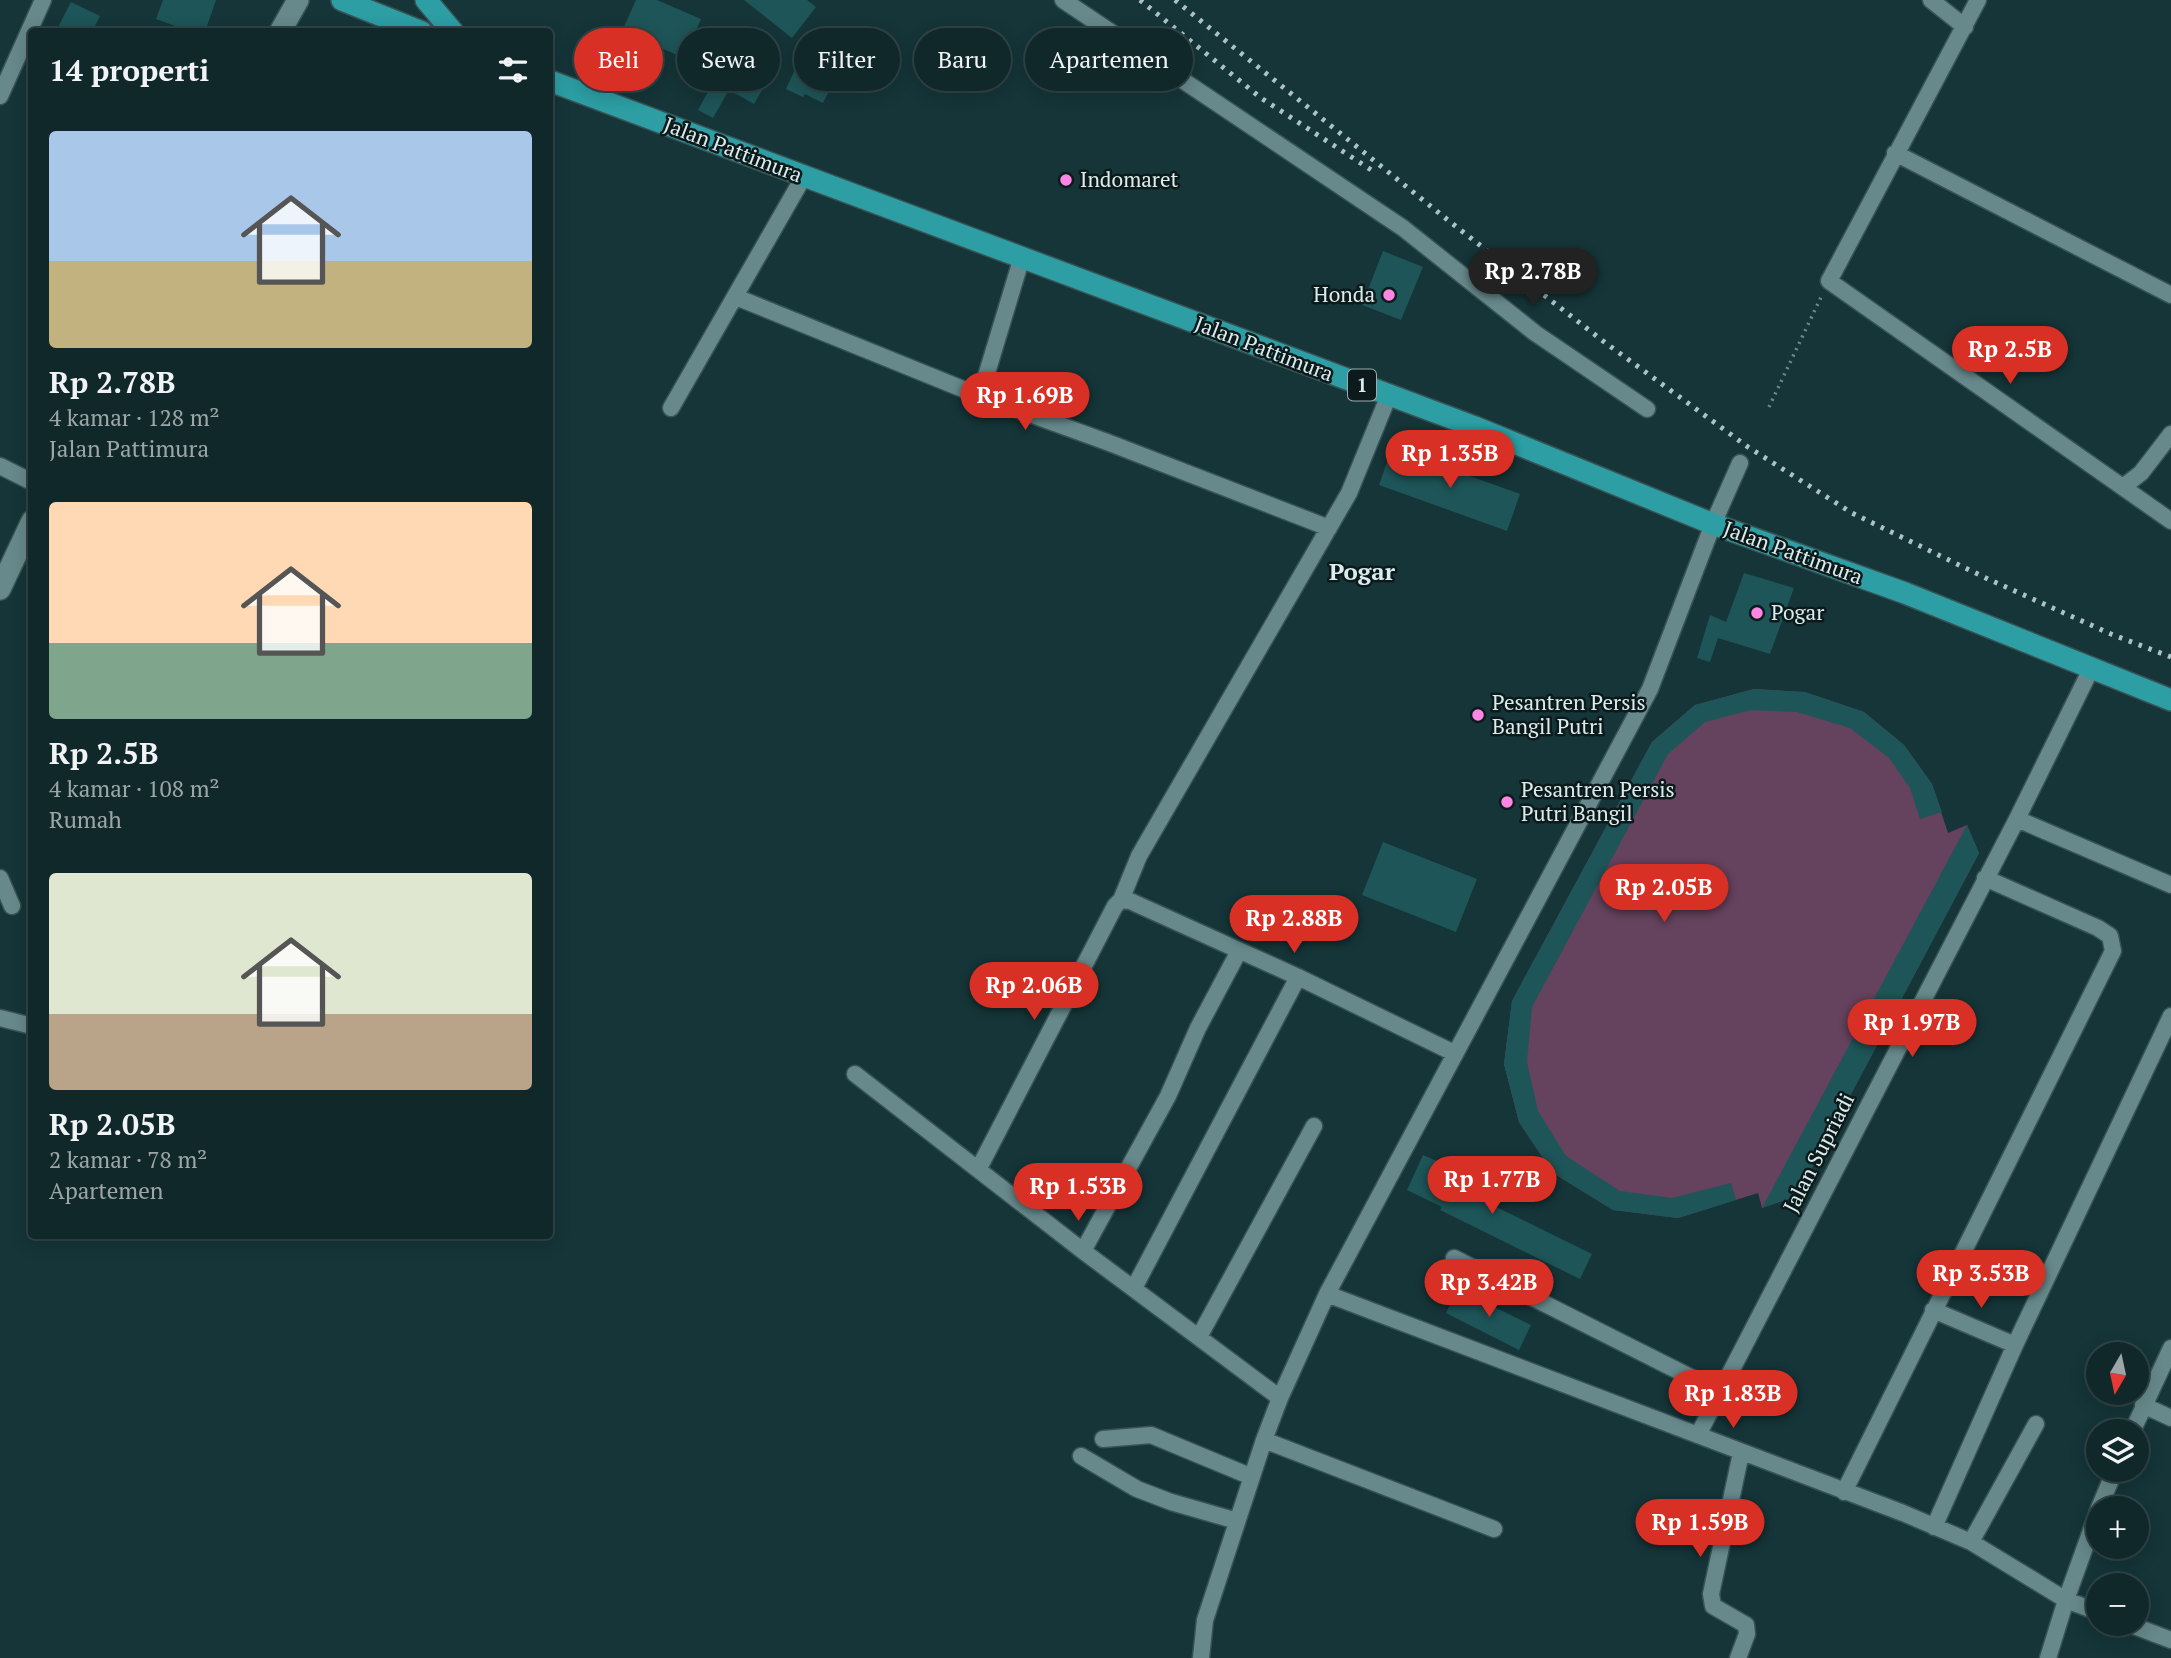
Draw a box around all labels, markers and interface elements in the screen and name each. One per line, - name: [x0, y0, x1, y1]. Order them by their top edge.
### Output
- chip: Beli: [574, 28, 663, 91]
- chip: Sewa: [677, 28, 780, 91]
- chip: Filter: [794, 28, 900, 91]
- chip: Baru: [914, 28, 1011, 91]
- chip: Apartemen: [1025, 28, 1193, 91]
- text: 14 properti: [49, 50, 209, 90]
- icon: filters: [494, 51, 532, 89]
- street label: Jalan Pattimura: [660, 110, 807, 188]
- place label: Indomaret: [1080, 165, 1178, 193]
- marker: Indomaret: [1058, 172, 1074, 188]
- icon: home: [228, 177, 354, 303]
- pin: Rp 2.78B: [1461, 248, 1605, 308]
- text: Rp 2.78B: [1485, 255, 1581, 286]
- place label: Honda: [1313, 280, 1375, 308]
- marker: Honda: [1381, 287, 1397, 303]
- street label: Jalan Pattimura: [1191, 309, 1338, 387]
- pin: Rp 2.5B: [1945, 326, 2075, 386]
- text: Rp 2.5B: [1968, 333, 2052, 364]
- text: Rp 2.78B: [49, 362, 175, 402]
- road number: 1: [1348, 370, 1376, 400]
- pin: Rp 1.69B: [953, 372, 1097, 432]
- text: Rp 1.69B: [977, 379, 1073, 410]
- text: 4 kamar · 128 m²: [49, 402, 219, 433]
- pin: Rp 1.35B: [1378, 430, 1522, 490]
- text: Jalan Pattimura: [49, 433, 209, 464]
- text: Rp 1.35B: [1402, 437, 1498, 468]
- street label: Jalan Pattimura: [1720, 514, 1867, 590]
- icon: home: [228, 548, 354, 674]
- district label: Pogar: [1329, 555, 1396, 587]
- place label: Pogar: [1771, 598, 1824, 626]
- marker: Pogar: [1749, 605, 1765, 621]
- place label: Pesantren Persis Bangil Putri: [1492, 688, 1646, 740]
- marker: Pesantren Persis Bangil Putri: [1470, 707, 1486, 723]
- text: Rp 2.5B: [49, 733, 159, 773]
- text: 4 kamar · 108 m²: [49, 773, 219, 804]
- place label: Pesantren Persis Putri Bangil: [1521, 775, 1675, 827]
- marker: Pesantren Persis Putri Bangil: [1499, 794, 1515, 810]
- text: Rumah: [49, 804, 122, 835]
- pin: Rp 2.05B: [1592, 864, 1736, 924]
- text: Rp 2.05B: [1616, 871, 1712, 902]
- pin: Rp 2.88B: [1222, 895, 1366, 955]
- text: Rp 2.88B: [1246, 902, 1342, 933]
- icon: home: [228, 919, 354, 1045]
- pin: Rp 2.06B: [962, 962, 1106, 1022]
- text: Rp 2.06B: [986, 969, 1082, 1000]
- pin: Rp 1.97B: [1840, 1000, 1984, 1059]
- text: Rp 1.97B: [1864, 1006, 1960, 1037]
- street label: Jalan Supriadi: [1776, 1088, 1860, 1217]
- text: Rp 2.05B: [49, 1104, 175, 1144]
- text: 2 kamar · 78 m²: [49, 1144, 207, 1175]
- pin: Rp 1.77B: [1420, 1156, 1564, 1216]
- text: Rp 1.77B: [1444, 1163, 1540, 1194]
- pin: Rp 1.53B: [1006, 1164, 1150, 1223]
- text: Rp 1.53B: [1030, 1170, 1126, 1201]
- text: Apartemen: [49, 1175, 163, 1206]
- pin: Rp 3.53B: [1909, 1250, 2053, 1310]
- text: Rp 3.53B: [1933, 1257, 2029, 1288]
- pin: Rp 3.42B: [1417, 1260, 1561, 1319]
- text: Rp 3.42B: [1441, 1266, 1537, 1297]
- north arrow: [2086, 1342, 2149, 1405]
- map controls: [2086, 1342, 2149, 1636]
- pin: Rp 1.83B: [1661, 1370, 1805, 1430]
- text: Rp 1.83B: [1685, 1377, 1781, 1408]
- button: layers: [2086, 1419, 2149, 1482]
- button: +: [2086, 1496, 2149, 1559]
- pin: Rp 1.59B: [1628, 1500, 1772, 1559]
- text: Rp 1.59B: [1652, 1506, 1748, 1537]
- button: −: [2086, 1573, 2149, 1636]

